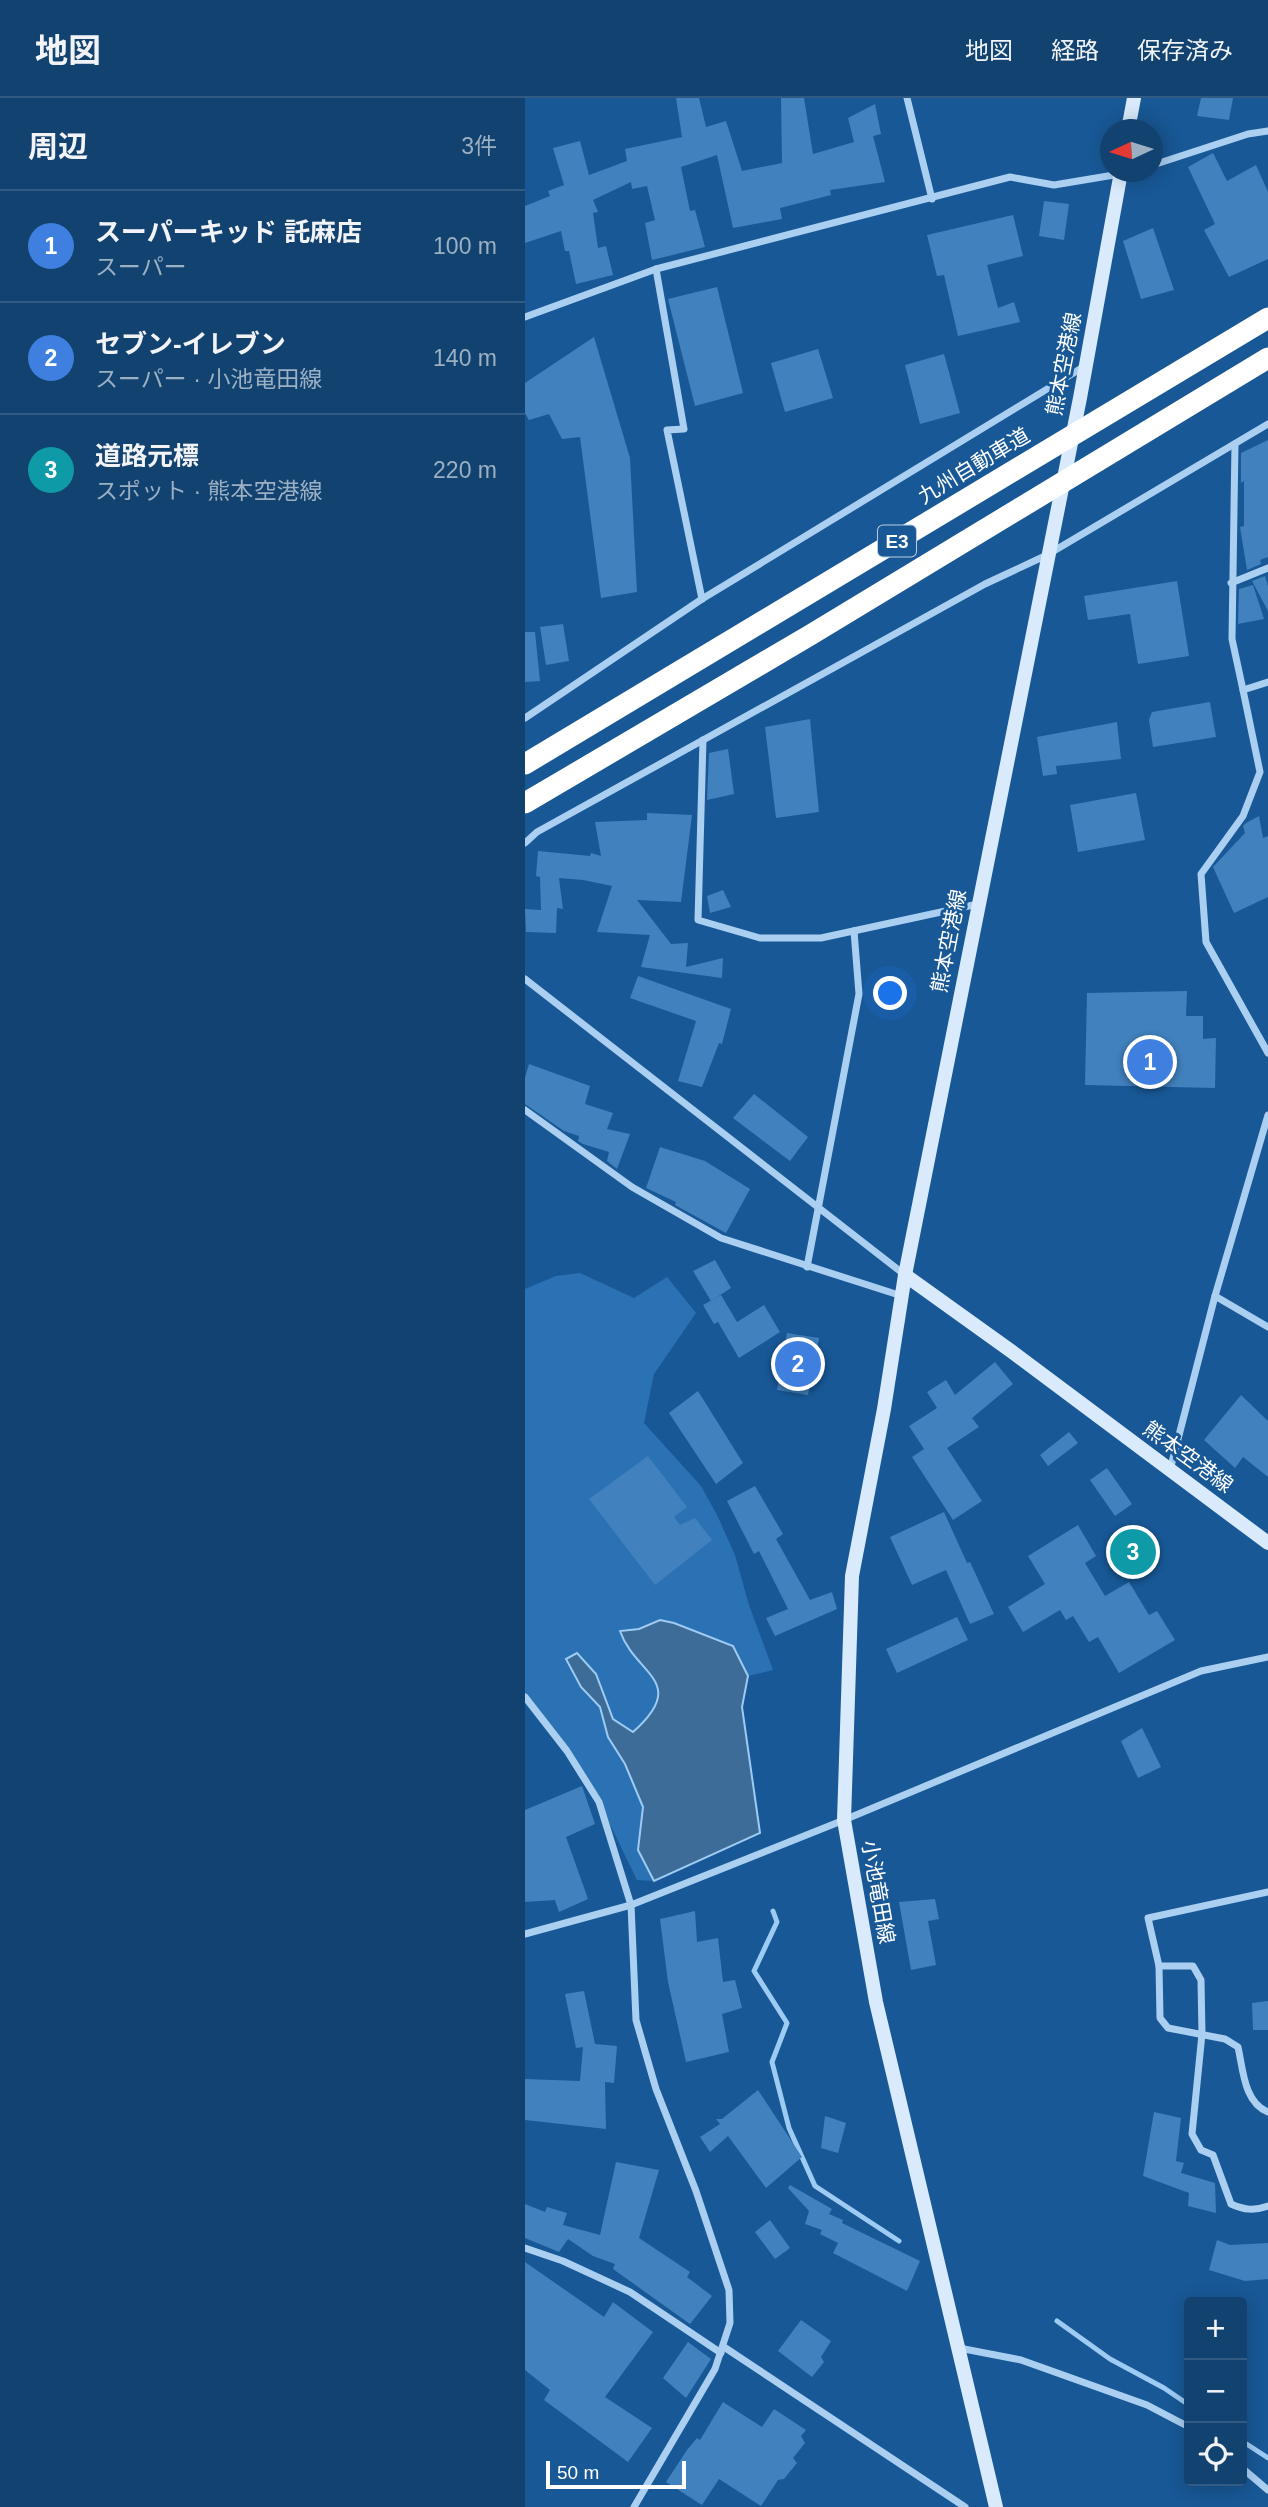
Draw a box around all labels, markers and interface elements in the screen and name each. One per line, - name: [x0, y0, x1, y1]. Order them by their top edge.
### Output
- text: 地図: [35, 32, 101, 69]
- text: 地図: [965, 37, 1013, 64]
- text: 経路: [1051, 37, 1099, 64]
- text: 保存済み: [1137, 37, 1233, 64]
- north arrow: [1100, 119, 1163, 182]
- text: 周辺: [28, 130, 88, 163]
- text: 3件: [461, 133, 497, 159]
- text: スーパーキッド 託麻店: [95, 217, 362, 247]
- text: 1: [45, 233, 57, 259]
- text: 100 m: [433, 233, 497, 259]
- text: スーパー: [95, 254, 187, 280]
- street label: 熊本空港線: [1042, 310, 1085, 418]
- text: セブン-イレブン: [95, 329, 286, 359]
- text: 2: [45, 345, 57, 371]
- text: 140 m: [433, 345, 497, 371]
- text: スーパー · 小池竜田線: [95, 366, 322, 392]
- street label: 九州自動車道: [914, 423, 1034, 508]
- text: 道路元標: [95, 441, 199, 471]
- text: 3: [45, 457, 57, 483]
- text: 220 m: [433, 457, 497, 483]
- text: スポット · 熊本空港線: [95, 478, 322, 504]
- road number: E3: [878, 526, 916, 556]
- street label: 熊本空港線: [927, 887, 970, 995]
- your location: [873, 976, 907, 1010]
- pin: 1: [1127, 1036, 1173, 1088]
- pin: 2: [775, 1338, 821, 1390]
- street label: 熊本空港線: [1139, 1416, 1238, 1497]
- pin: 3: [1110, 1526, 1156, 1578]
- street label: 小池竜田線: [858, 1838, 899, 1946]
- map controls: [1184, 2297, 1247, 2486]
- button: +: [1184, 2297, 1247, 2360]
- button: −: [1184, 2360, 1247, 2423]
- button: locate: [1184, 2423, 1247, 2486]
- scale bar: [546, 2458, 686, 2490]
- text: 50 m: [557, 2462, 599, 2483]

